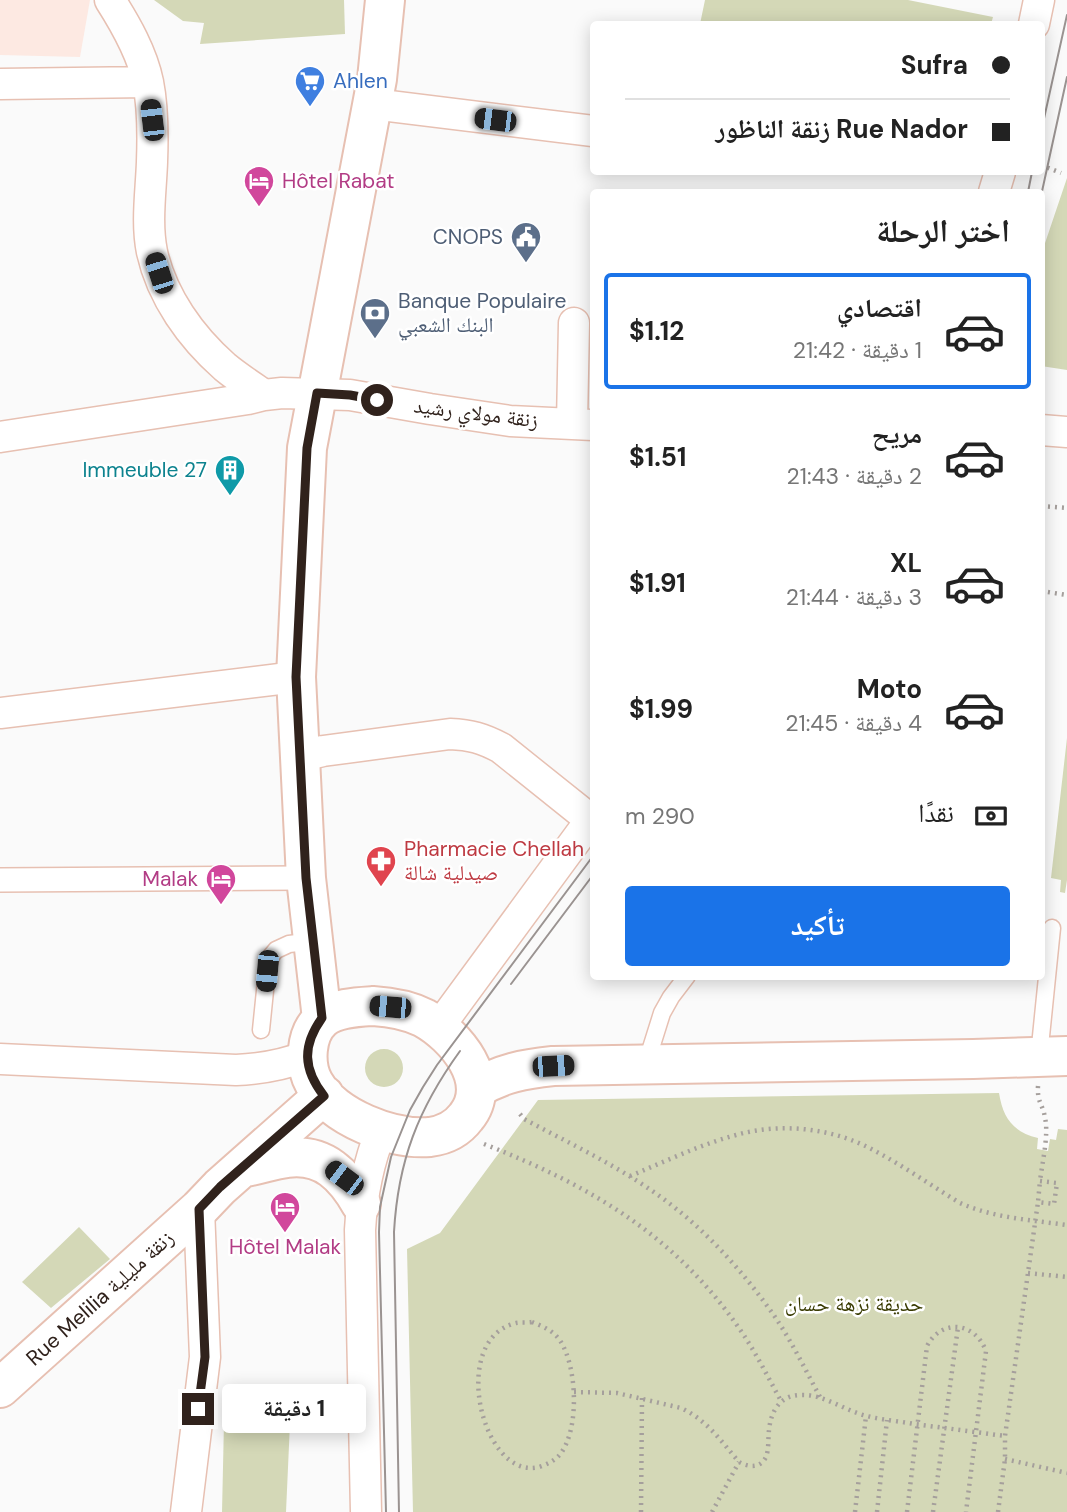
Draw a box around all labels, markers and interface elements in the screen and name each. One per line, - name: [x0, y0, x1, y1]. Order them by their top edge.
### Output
- text: Sufra: [901, 48, 968, 82]
- supermarket icon: Ahlen: [293, 64, 327, 108]
- place label: Ahlen: [333, 67, 388, 95]
- car: [140, 98, 165, 142]
- car: [473, 107, 518, 133]
- text: Rue Nador زنقة الناظور: [715, 112, 968, 146]
- hotel icon: Hôtel Rabat: [242, 164, 276, 208]
- place label: Hôtel Rabat: [282, 167, 395, 195]
- text: اختر الرحلة: [876, 210, 1010, 252]
- public building icon: CNOPS: [509, 220, 543, 264]
- place label: CNOPS: [433, 223, 503, 251]
- car: [143, 250, 176, 296]
- place label: Banque Populaire البنك الشعبي: [398, 287, 567, 341]
- text: اقتصادي: [837, 291, 922, 325]
- bank icon: Banque Populaire البنك الشعبي: [358, 296, 392, 340]
- icon: car: [943, 300, 1006, 363]
- text: $1.12: [629, 314, 684, 348]
- text: 1 دقيقة · 21:42: [793, 335, 922, 365]
- route start: [361, 384, 393, 416]
- street label: زنقة مولاي رشيد: [412, 391, 540, 437]
- text: مريح: [872, 417, 922, 451]
- icon: car: [943, 426, 1006, 489]
- text: $1.51: [629, 440, 686, 474]
- building icon: Immeuble 27: [213, 453, 247, 497]
- place label: Immeuble 27: [82, 456, 207, 484]
- text: 2 دقيقة · 21:43: [786, 461, 922, 491]
- text: XL: [890, 546, 922, 580]
- icon: car: [943, 552, 1006, 615]
- text: $1.91: [629, 566, 686, 600]
- text: 3 دقيقة · 21:44: [786, 582, 922, 612]
- text: Moto: [857, 672, 922, 706]
- icon: car: [943, 678, 1006, 741]
- text: $1.99: [629, 692, 693, 726]
- text: 4 دقيقة · 21:45: [785, 708, 922, 738]
- text: نقدًا: [918, 796, 954, 830]
- icon: cash: [972, 797, 1010, 835]
- text: 290 m: [625, 801, 695, 831]
- place label: Pharmacie Chellah صيدلية شالة: [404, 835, 584, 887]
- pharmacy icon: Pharmacie Chellah صيدلية شالة: [364, 844, 398, 888]
- hotel icon: Malak: [204, 862, 238, 906]
- place label: Malak: [142, 865, 198, 893]
- button: تأكيد: [625, 886, 1010, 966]
- car: [255, 949, 280, 993]
- car: [369, 995, 412, 1019]
- car: [532, 1054, 575, 1078]
- car: [321, 1157, 368, 1199]
- hotel icon: Hôtel Malak: [268, 1190, 302, 1234]
- street label: Rue Melilia زنقة مليلية: [20, 1224, 180, 1372]
- place label: Hôtel Malak: [229, 1233, 342, 1261]
- park label: حديقة نزهة حسان: [785, 1290, 923, 1318]
- callout: 1 دقيقة: [222, 1384, 366, 1434]
- route end: [182, 1393, 214, 1425]
- text: 1 دقيقة: [263, 1393, 325, 1423]

